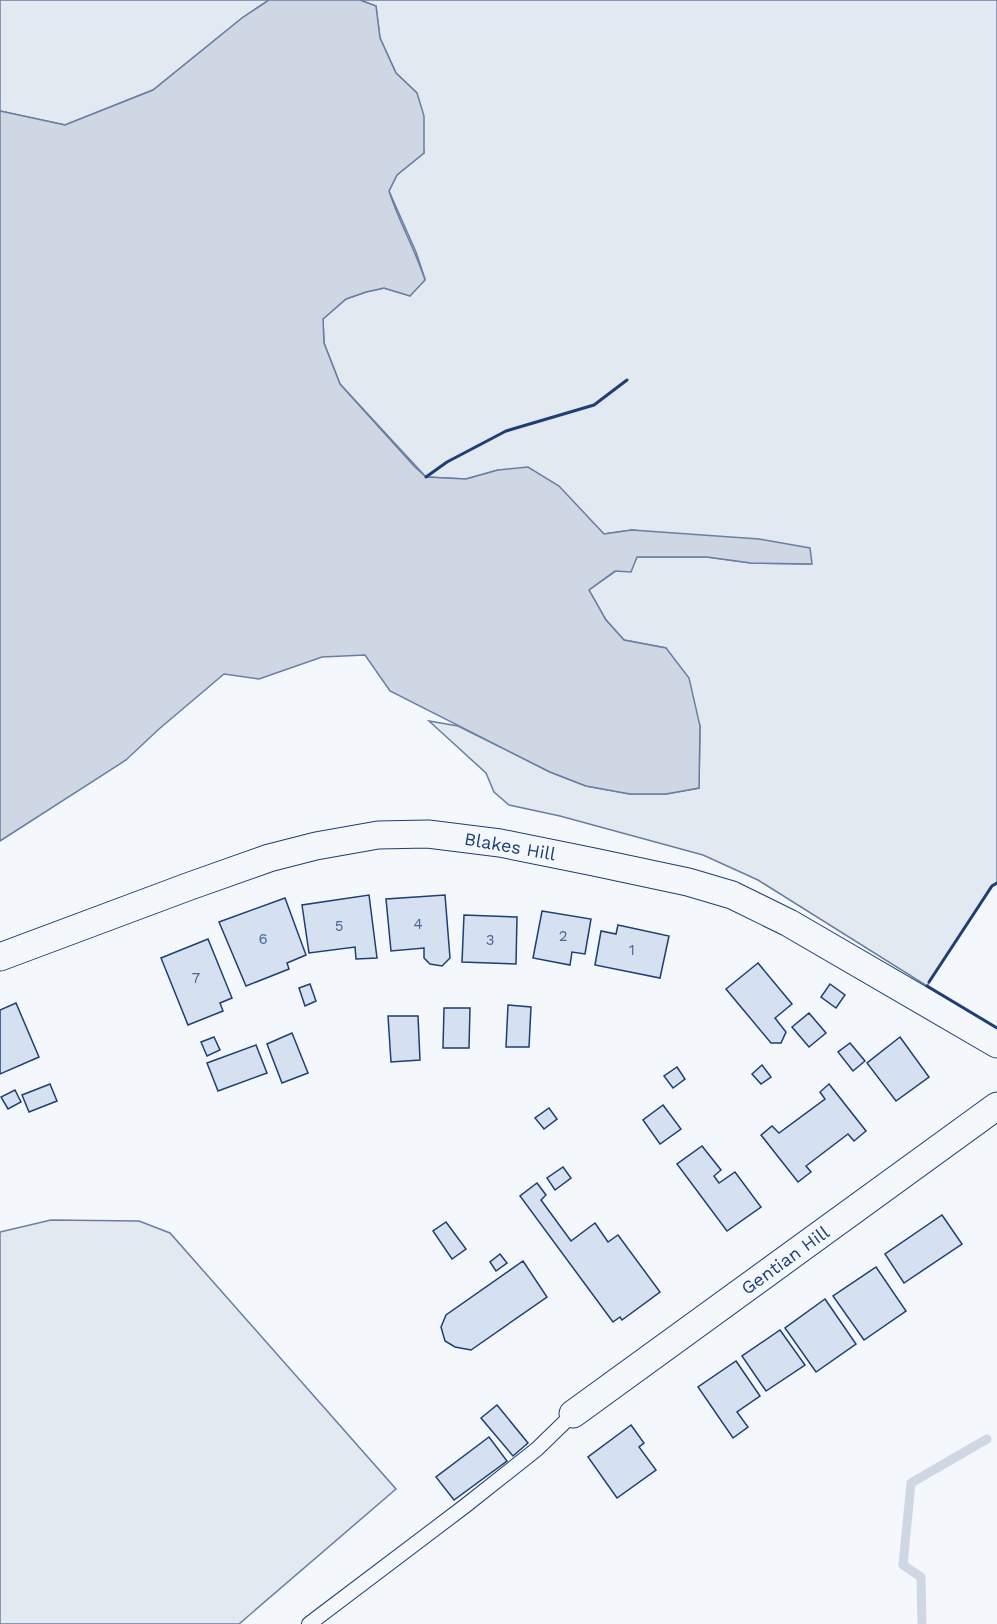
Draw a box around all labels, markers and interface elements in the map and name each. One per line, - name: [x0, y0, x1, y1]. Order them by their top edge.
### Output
- street label: Blakes Hill: [463, 828, 558, 864]
- house number: 4: [413, 915, 423, 933]
- house number: 5: [335, 917, 343, 935]
- house number: 2: [559, 927, 567, 945]
- house number: 6: [258, 930, 268, 948]
- house number: 3: [486, 931, 494, 949]
- house number: 1: [629, 941, 635, 959]
- house number: 7: [192, 969, 200, 987]
- street label: Gentian Hill: [737, 1221, 833, 1299]

